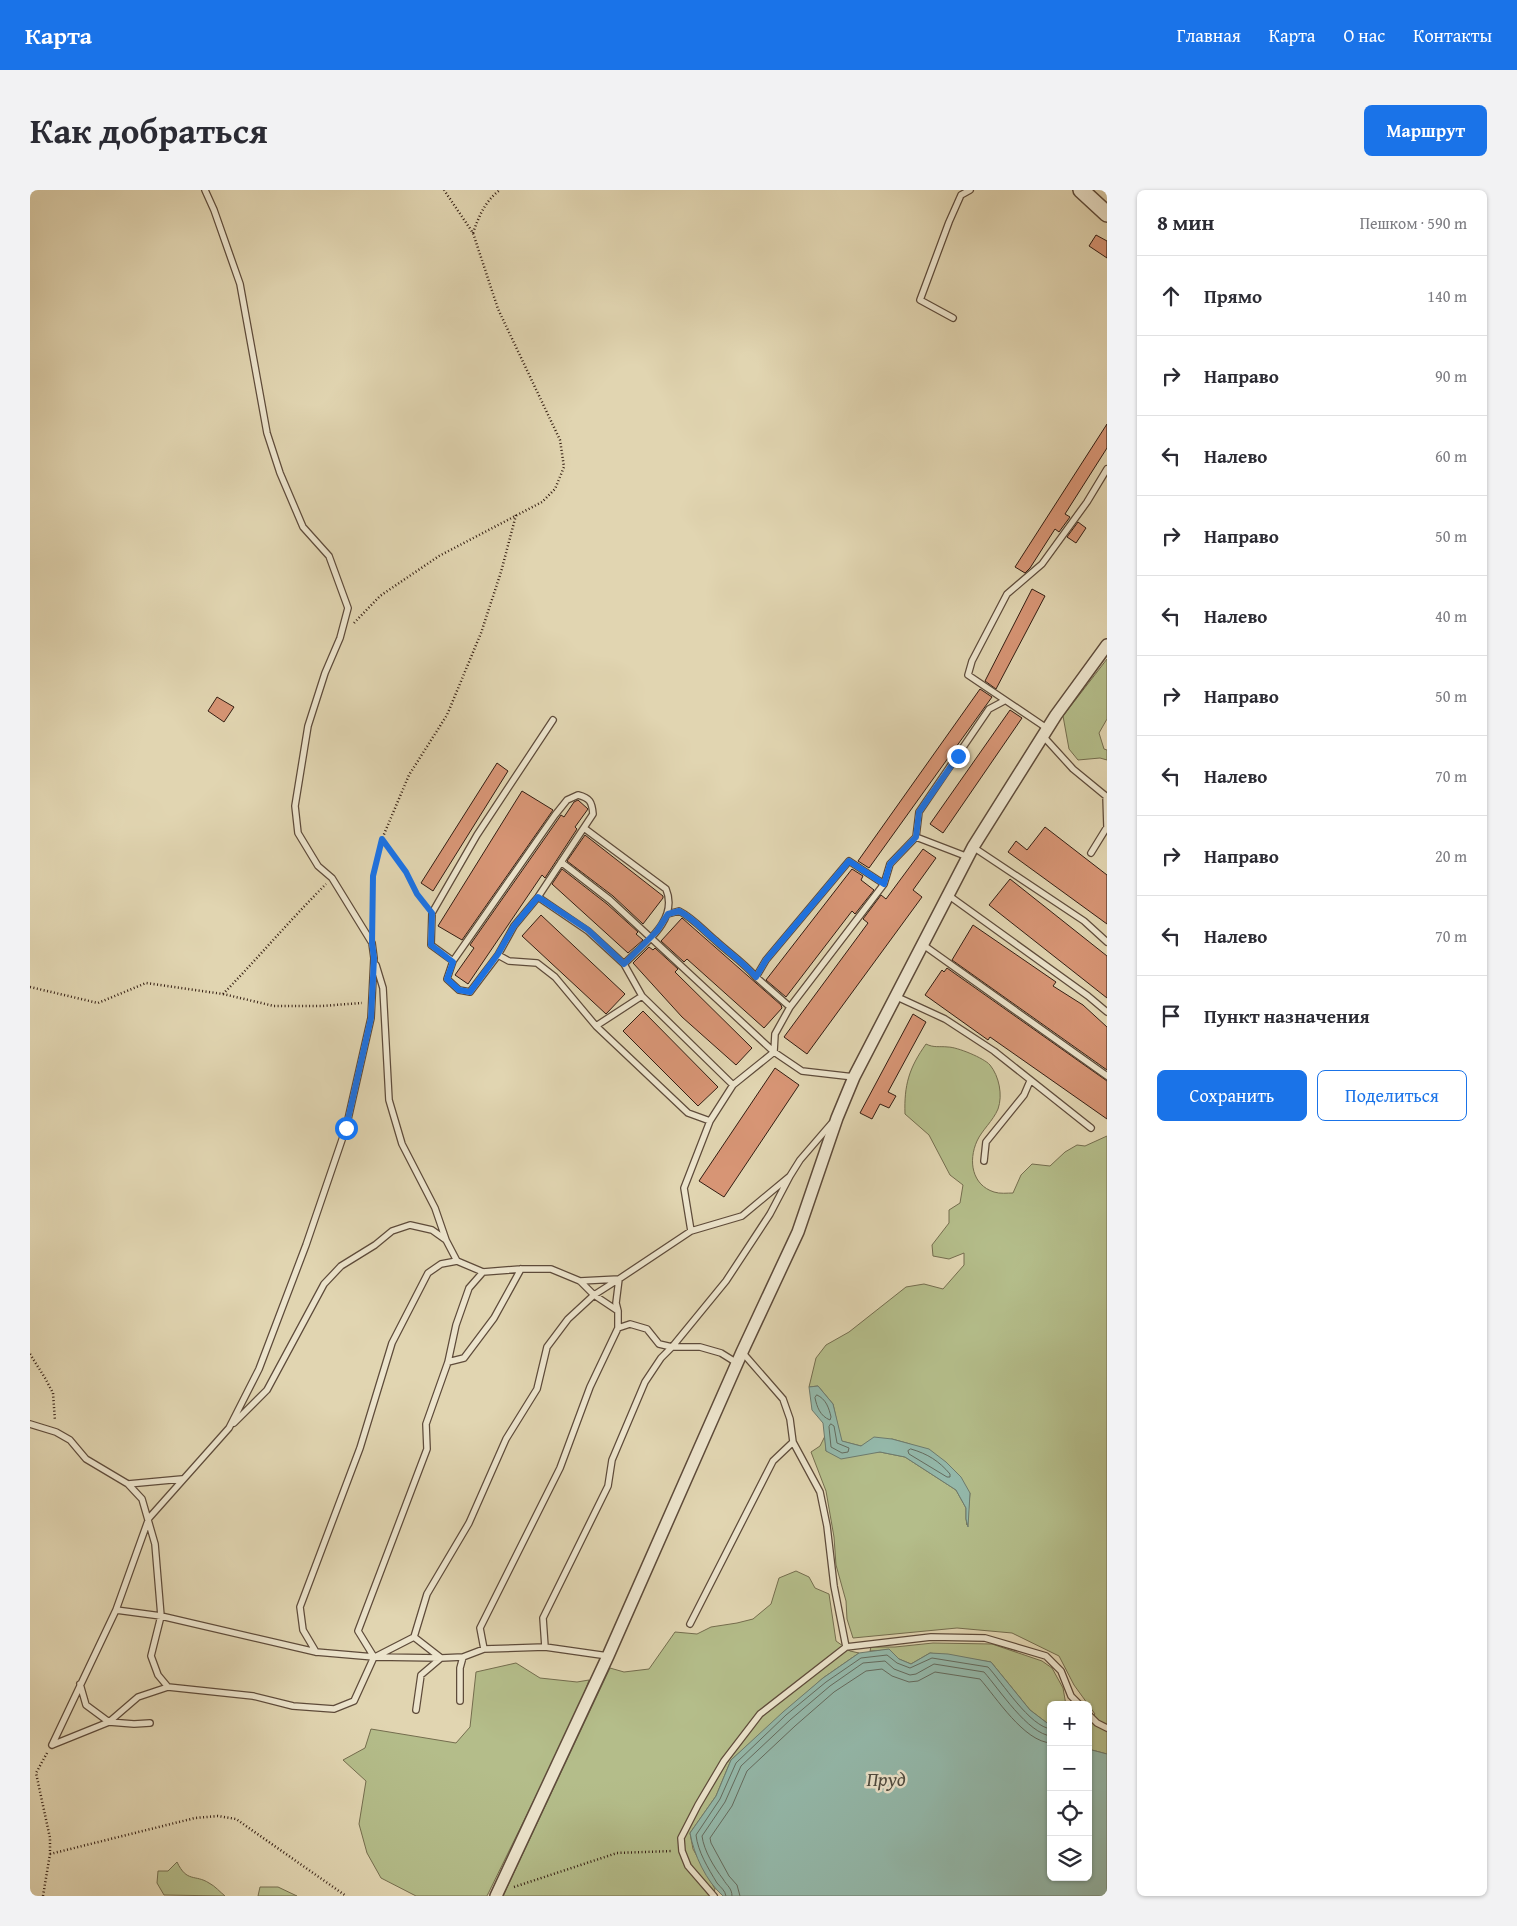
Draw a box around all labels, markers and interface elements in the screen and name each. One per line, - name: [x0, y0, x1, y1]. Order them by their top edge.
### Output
- text: Карта: [25, 18, 92, 53]
- text: Главная: [1177, 22, 1241, 49]
- text: Карта: [1269, 22, 1315, 49]
- text: О нас: [1343, 22, 1385, 49]
- text: Контакты: [1413, 22, 1492, 49]
- text: Как добраться: [30, 105, 268, 156]
- button: Маршрут: [1364, 105, 1487, 156]
- text: 8 мин: [1157, 207, 1214, 238]
- text: Пешком · 590 m: [1360, 211, 1467, 235]
- icon: ahead: [1157, 282, 1185, 310]
- text: Прямо: [1204, 282, 1262, 310]
- text: 140 m: [1427, 284, 1467, 308]
- icon: right: [1157, 362, 1185, 390]
- text: Направо: [1204, 362, 1279, 390]
- text: 90 m: [1435, 364, 1467, 388]
- icon: left: [1157, 442, 1185, 470]
- text: Налево: [1204, 442, 1267, 470]
- text: 60 m: [1435, 444, 1467, 468]
- icon: right: [1157, 522, 1185, 550]
- text: Направо: [1204, 522, 1279, 550]
- text: 50 m: [1435, 524, 1467, 548]
- icon: left: [1157, 602, 1185, 630]
- text: Налево: [1204, 602, 1267, 630]
- text: 40 m: [1435, 604, 1467, 628]
- icon: right: [1157, 682, 1185, 710]
- text: Направо: [1204, 682, 1279, 710]
- text: 50 m: [1435, 684, 1467, 708]
- route end: [947, 745, 970, 768]
- icon: left: [1157, 762, 1185, 790]
- text: Налево: [1204, 762, 1267, 790]
- text: 70 m: [1435, 764, 1467, 788]
- icon: right: [1157, 842, 1185, 870]
- text: Направо: [1204, 842, 1279, 870]
- text: 20 m: [1435, 844, 1467, 868]
- icon: left: [1157, 922, 1185, 950]
- text: Налево: [1204, 922, 1267, 950]
- text: 70 m: [1435, 924, 1467, 948]
- icon: arrive: [1157, 1002, 1185, 1030]
- text: Пункт назначения: [1204, 1002, 1370, 1030]
- button: Сохранить: [1157, 1070, 1307, 1121]
- button: Поделиться: [1317, 1070, 1467, 1121]
- route start: [335, 1117, 358, 1140]
- map controls: [1047, 1701, 1092, 1881]
- button: +: [1047, 1701, 1092, 1746]
- button: −: [1047, 1746, 1092, 1791]
- water label: Пруд: [866, 1764, 906, 1793]
- button: locate: [1047, 1791, 1092, 1836]
- button: layers: [1047, 1836, 1092, 1881]

